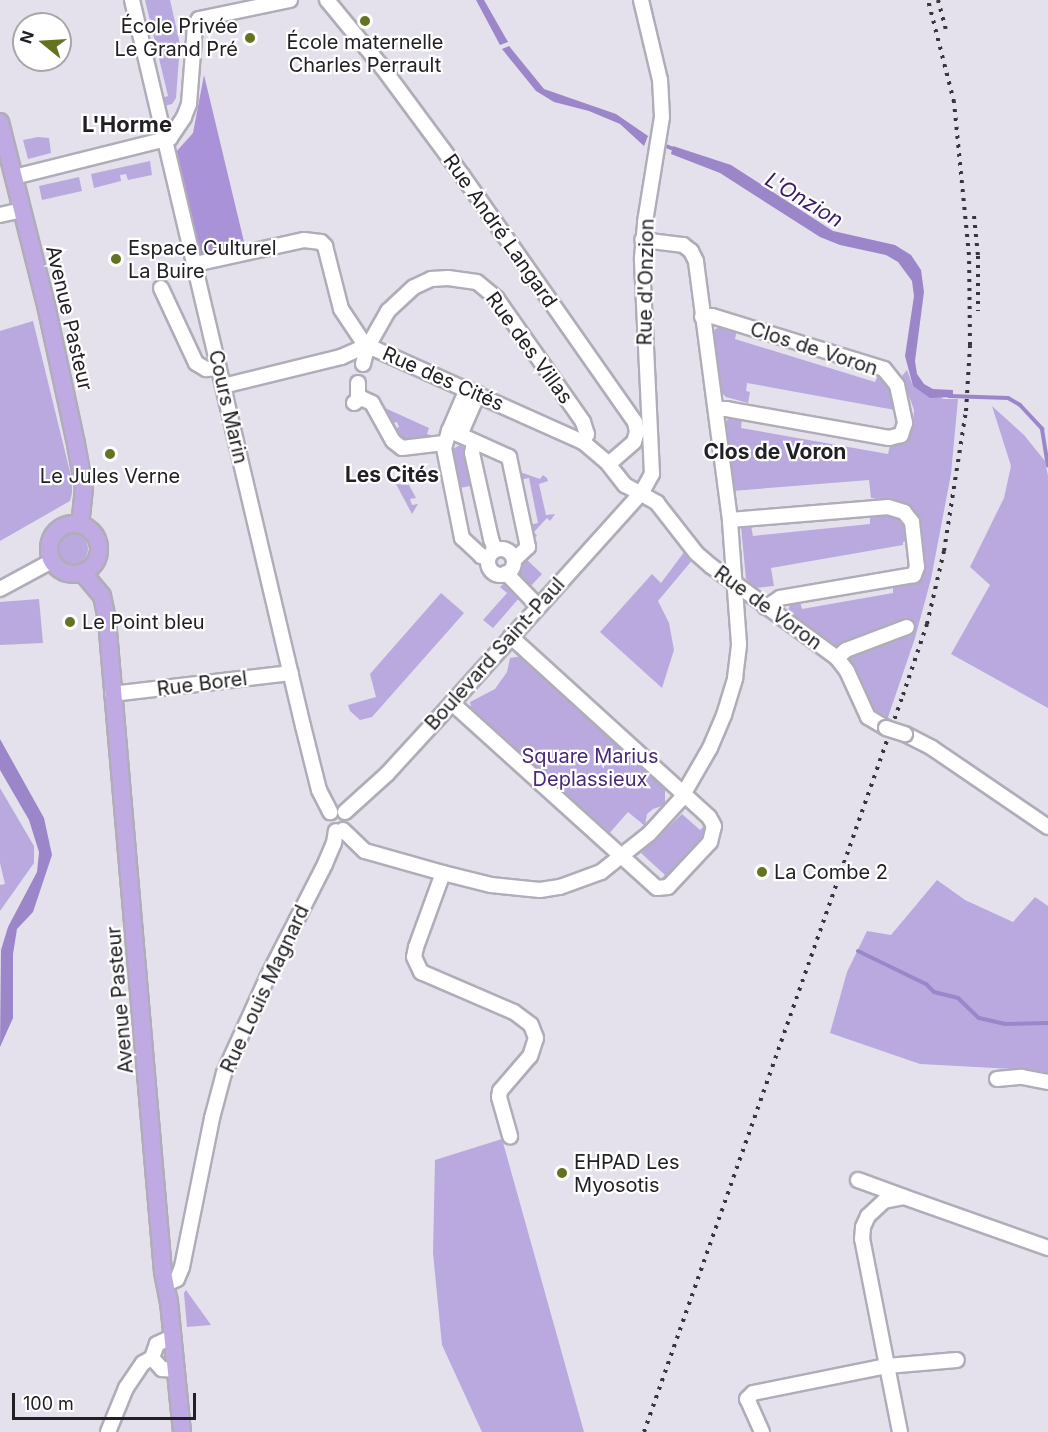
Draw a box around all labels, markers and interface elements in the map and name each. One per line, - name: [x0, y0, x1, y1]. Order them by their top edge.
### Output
- north arrow: [12, 12, 72, 72]
- place label: École Privée Le Grand Pré: [114, 14, 238, 61]
- marker: École maternelle Charles Perrault: [358, 14, 372, 28]
- text: N: [15, 28, 38, 46]
- place label: École maternelle Charles Perrault: [287, 30, 443, 77]
- marker: École Privée Le Grand Pré: [243, 31, 257, 45]
- district label: L'Horme: [82, 112, 172, 138]
- street label: Rue André Langard: [438, 150, 562, 312]
- water label: L'Onzion: [760, 167, 848, 233]
- street label: Rue d'Onzion: [633, 218, 659, 346]
- place label: Espace Culturel La Buire: [128, 236, 277, 283]
- street label: Avenue Pasteur: [41, 243, 97, 393]
- marker: Espace Culturel La Buire: [109, 252, 123, 266]
- street label: Rue des Villas: [480, 287, 578, 409]
- street label: Clos de Voron: [747, 317, 881, 381]
- street label: Rue des Cités: [379, 342, 507, 416]
- street label: Cours Marin: [203, 348, 253, 466]
- district label: Clos de Voron: [704, 439, 846, 465]
- marker: Le Jules Verne: [103, 447, 117, 461]
- district label: Les Cités: [345, 462, 439, 488]
- place label: Le Jules Verne: [40, 464, 180, 488]
- street label: Rue de Voron: [709, 561, 827, 655]
- street label: Boulevard Saint-Paul: [420, 573, 570, 735]
- place label: Le Point bleu: [82, 610, 205, 634]
- marker: Le Point bleu: [63, 615, 77, 629]
- street label: Rue Borel: [155, 667, 249, 701]
- park label: Square Marius Deplassieux: [522, 745, 658, 792]
- place label: La Combe 2: [774, 860, 888, 884]
- marker: La Combe 2: [755, 865, 769, 879]
- street label: Rue Louis Magnard: [216, 901, 314, 1077]
- street label: Avenue Pasteur: [102, 925, 138, 1075]
- place label: EHPAD Les Myosotis: [574, 1150, 680, 1197]
- marker: EHPAD Les Myosotis: [555, 1166, 569, 1180]
- scale bar: [15, 1381, 200, 1419]
- text: 100 m: [23, 1393, 74, 1414]

